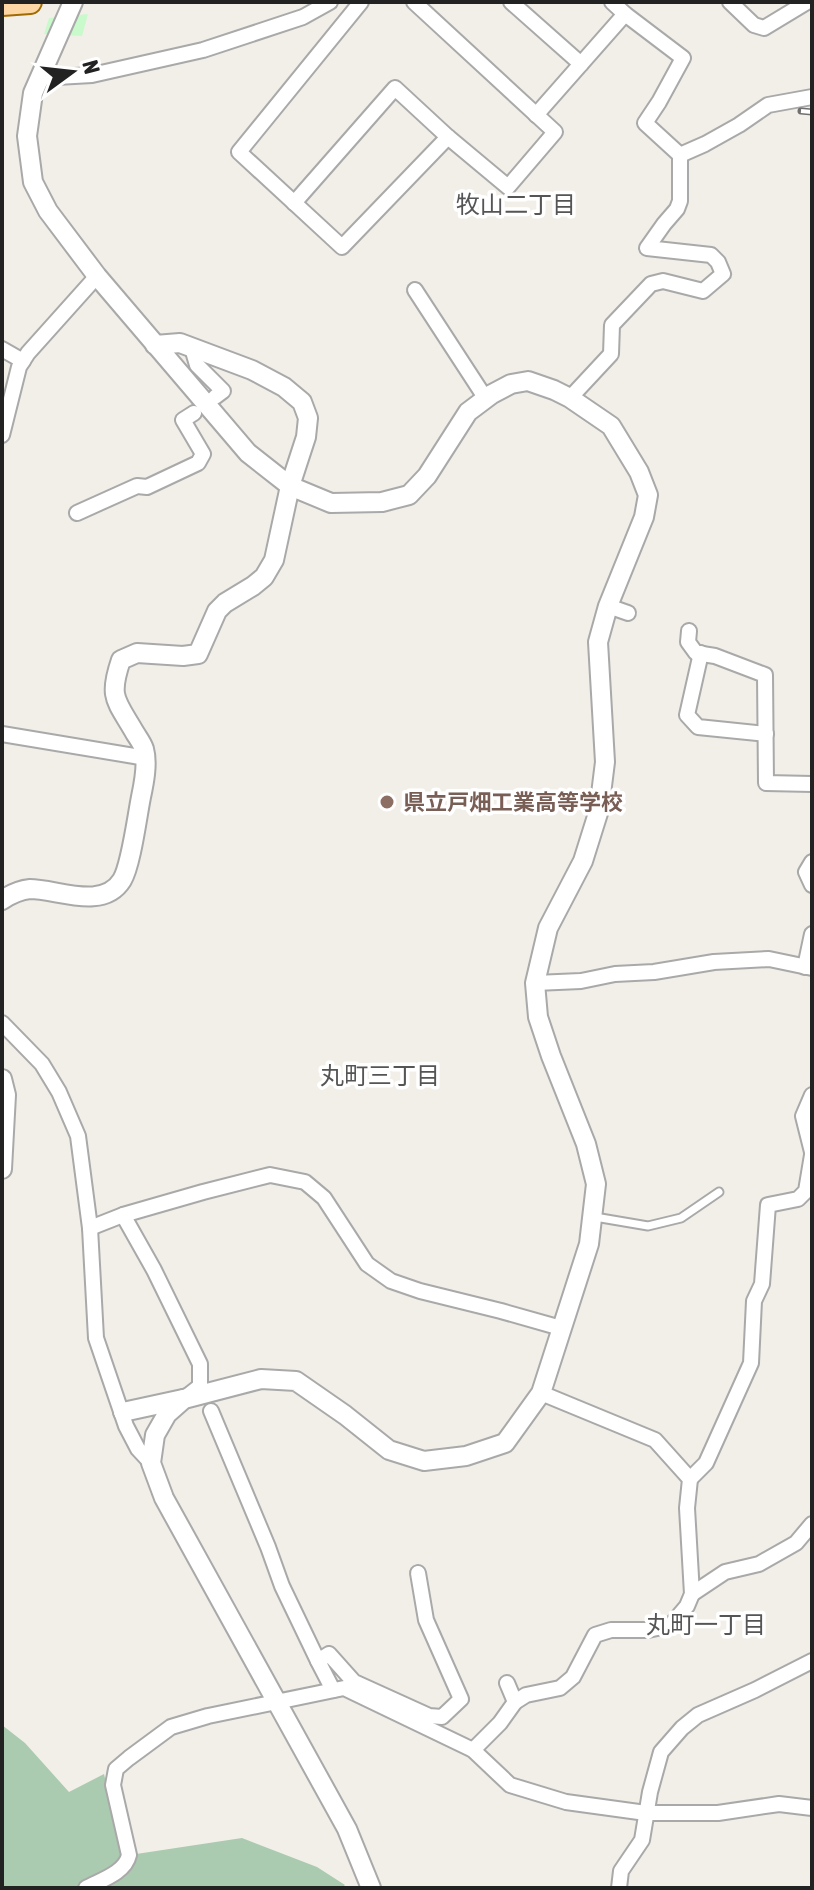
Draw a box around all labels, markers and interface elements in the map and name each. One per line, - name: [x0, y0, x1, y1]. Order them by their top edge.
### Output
- north arrow: [32, 32, 112, 112]
- text: N: [77, 57, 106, 76]
- district label: 牧山二丁目: [456, 191, 576, 218]
- place label: 県立戸畑工業高等学校: [403, 789, 623, 815]
- marker: 県立戸畑工業高等学校: [378, 793, 396, 811]
- district label: 丸町三丁目: [320, 1062, 440, 1089]
- district label: 丸町一丁目: [646, 1611, 766, 1638]

